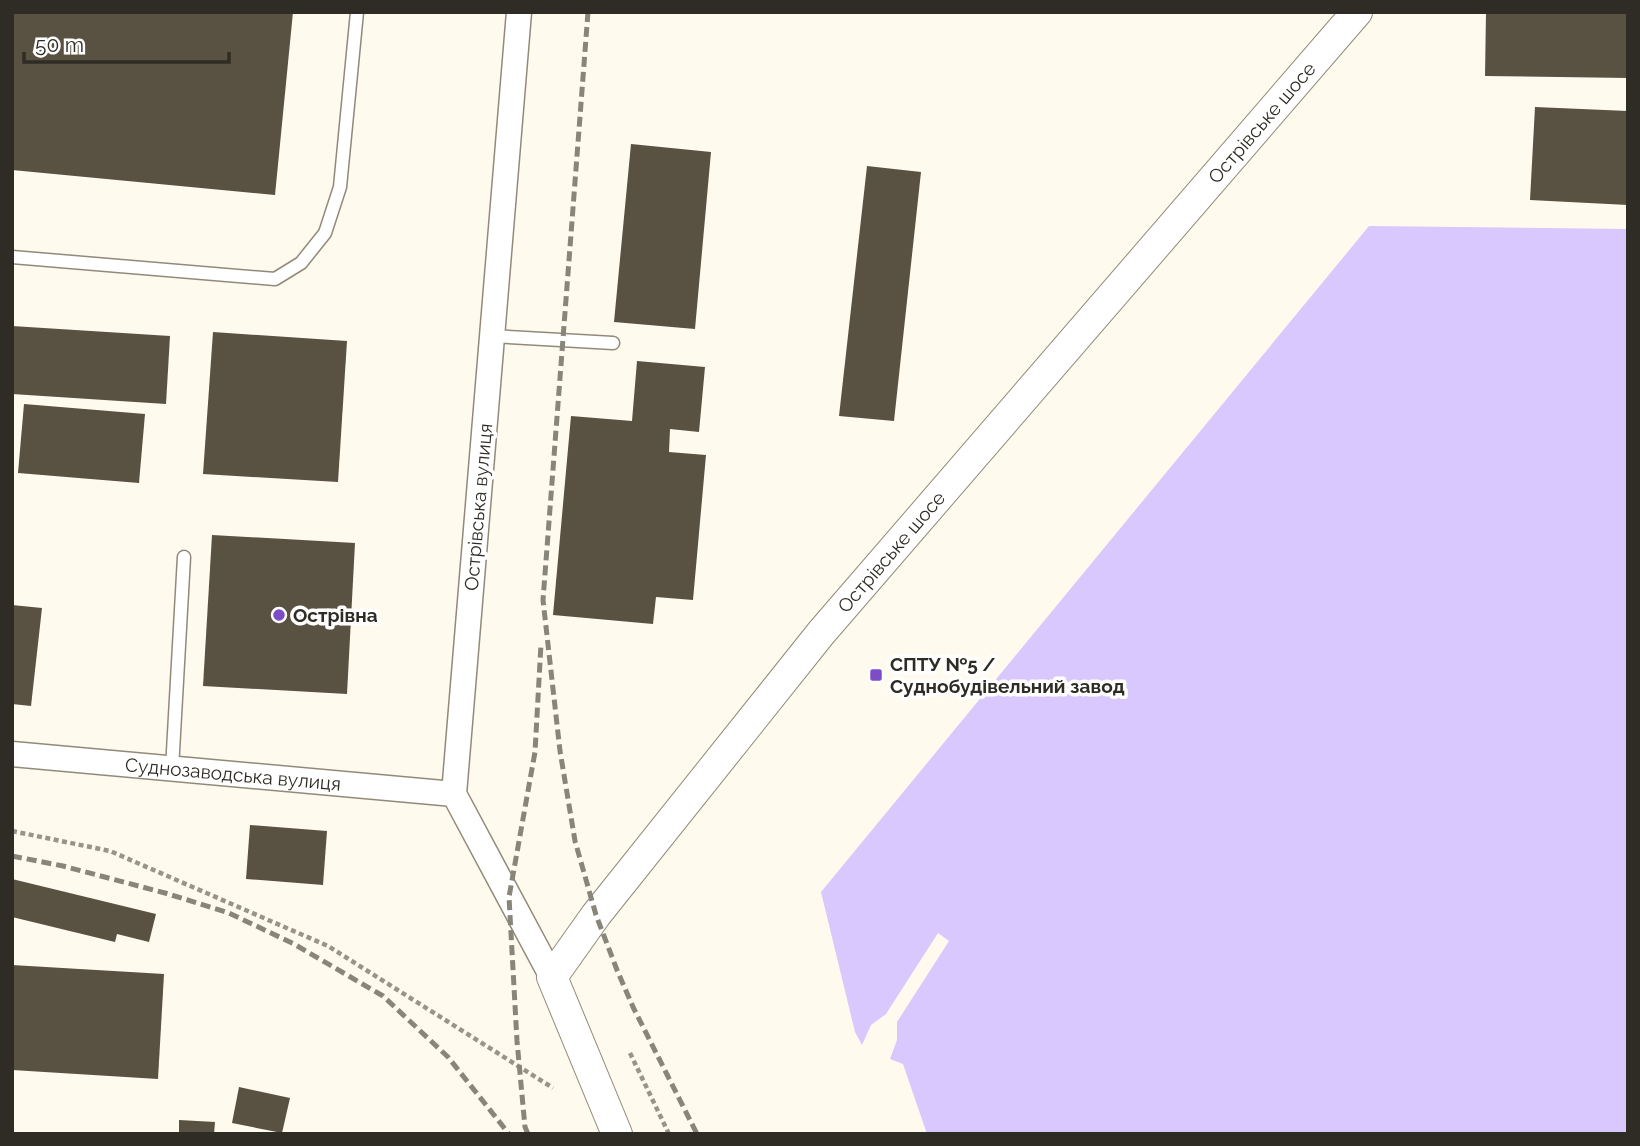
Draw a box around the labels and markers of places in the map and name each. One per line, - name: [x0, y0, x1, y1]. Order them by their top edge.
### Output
- place label: Острівна: [293, 604, 378, 626]
- marker: Острівна: [271, 607, 287, 623]
- place label: СПТУ №5 / Суднобудівельний завод: [890, 653, 1125, 697]
- marker: СПТУ №5 / Суднобудівельний завод: [868, 667, 884, 683]

